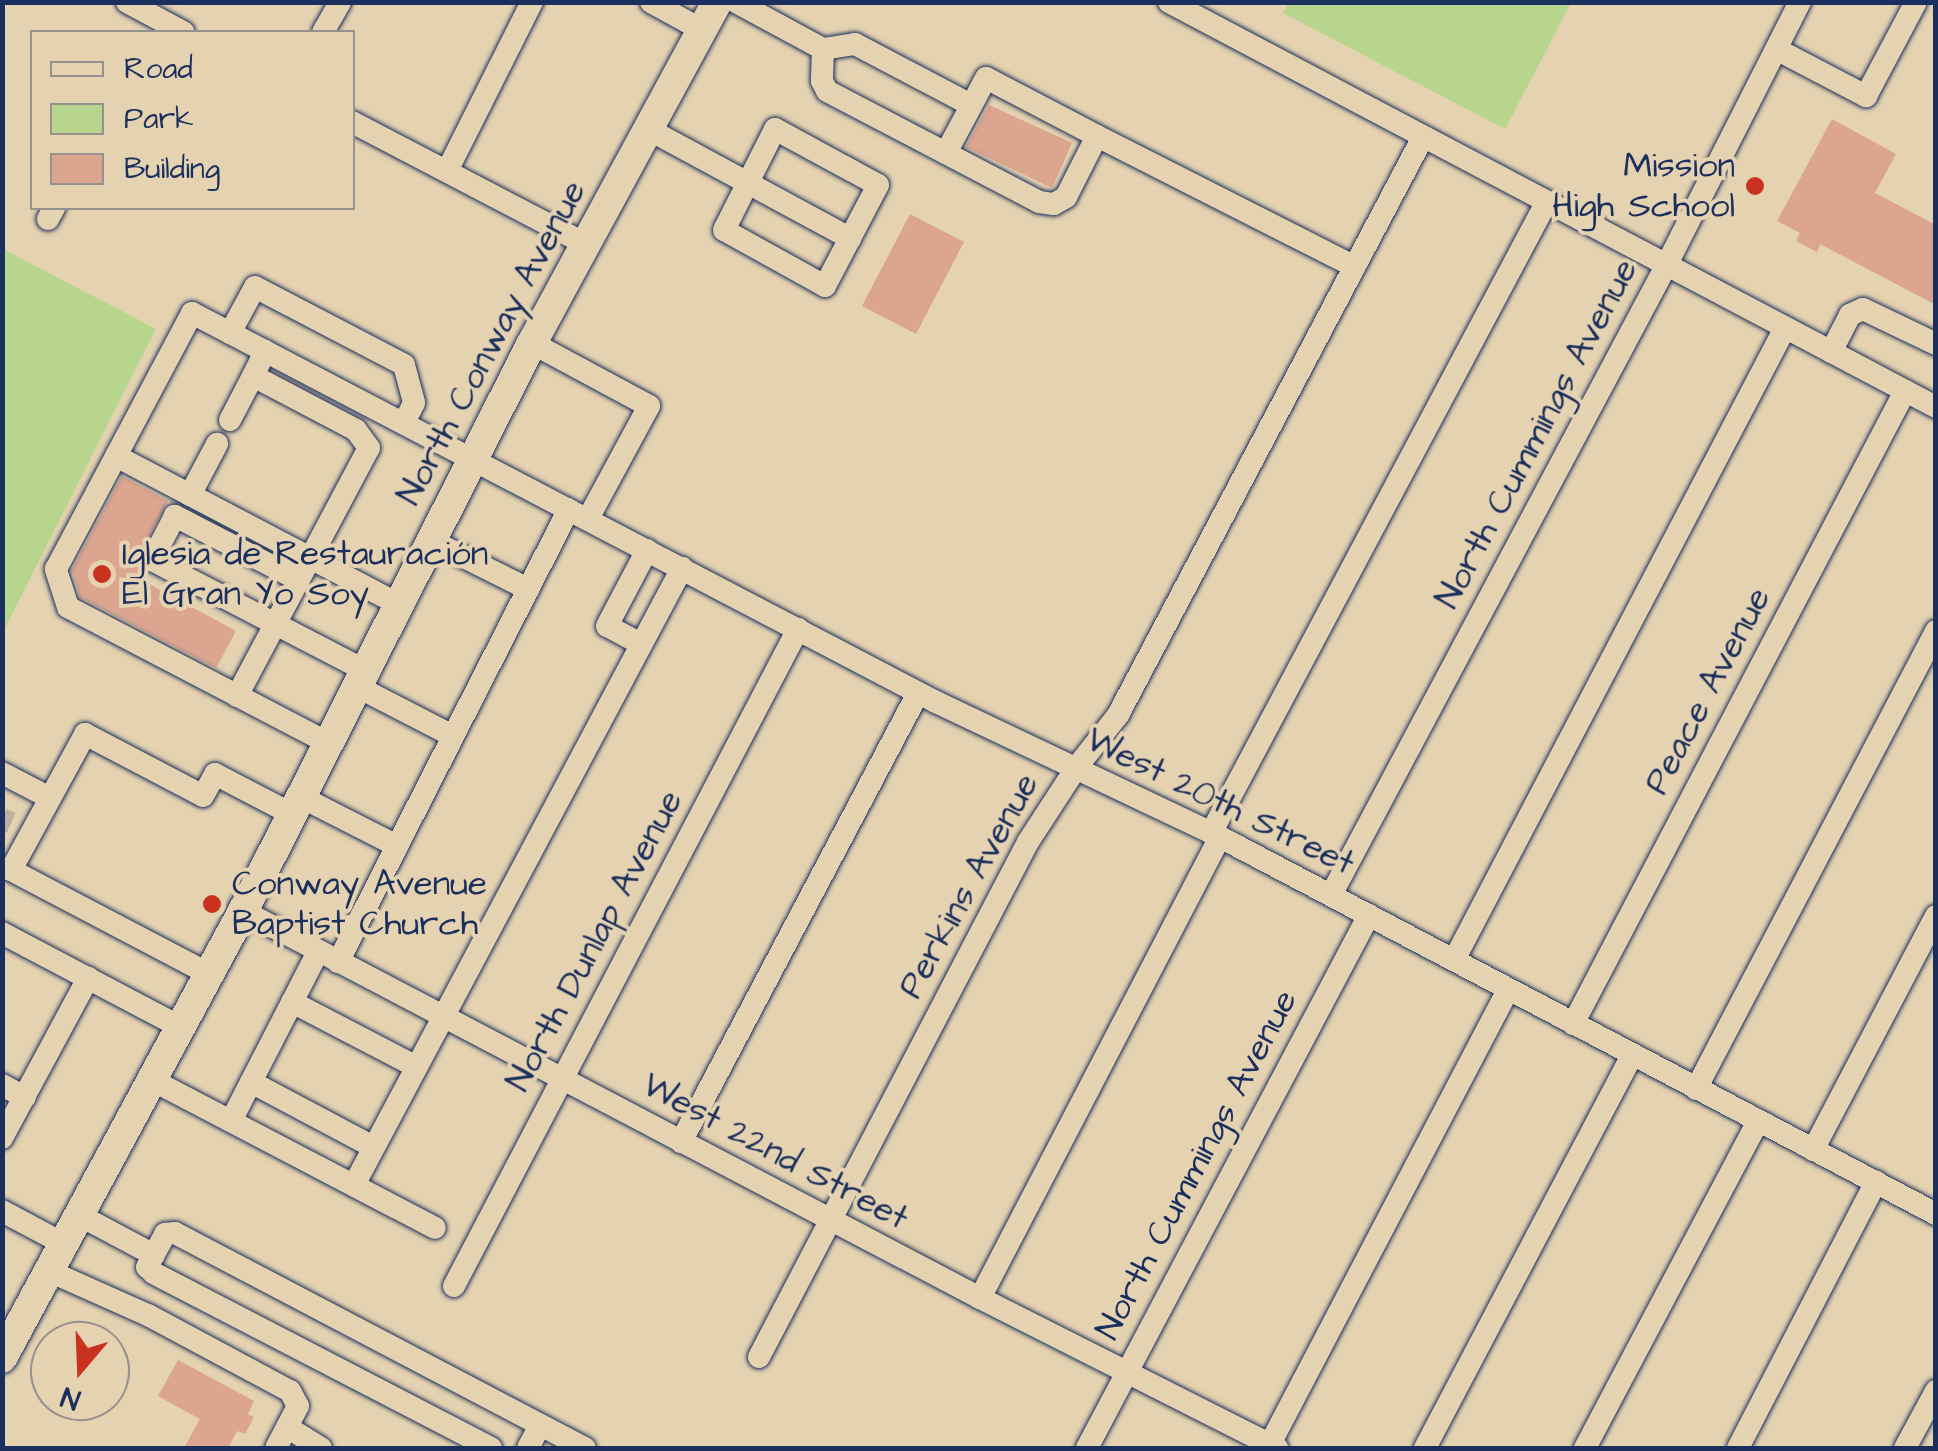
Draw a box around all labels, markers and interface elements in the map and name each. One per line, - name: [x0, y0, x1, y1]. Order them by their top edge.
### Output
- legend: [30, 30, 355, 210]
- text: Road: [124, 48, 193, 90]
- text: Park: [124, 98, 193, 140]
- place label: Mission High School: [1552, 145, 1735, 227]
- text: Building: [124, 148, 220, 190]
- street label: North Conway Avenue: [389, 174, 595, 512]
- marker: Mission High School: [1744, 175, 1766, 197]
- street label: North Cummings Avenue: [1427, 252, 1647, 616]
- place label: Iglesia de Restauración El Gran Yo Soy: [122, 533, 488, 615]
- marker: Iglesia de Restauración El Gran Yo Soy: [91, 563, 113, 585]
- street label: Peace Avenue: [1636, 581, 1780, 801]
- street label: West 20th Street: [1079, 719, 1361, 885]
- street label: Perkins Avenue: [890, 766, 1048, 1006]
- street label: North Dunlap Avenue: [498, 783, 692, 1099]
- place label: Conway Avenue Baptist Church: [232, 863, 487, 945]
- marker: Conway Avenue Baptist Church: [201, 893, 223, 915]
- street label: North Cummings Avenue: [1087, 983, 1307, 1347]
- street label: West 22nd Street: [635, 1064, 915, 1240]
- north arrow: [30, 1321, 130, 1421]
- text: N: [56, 1377, 85, 1419]

